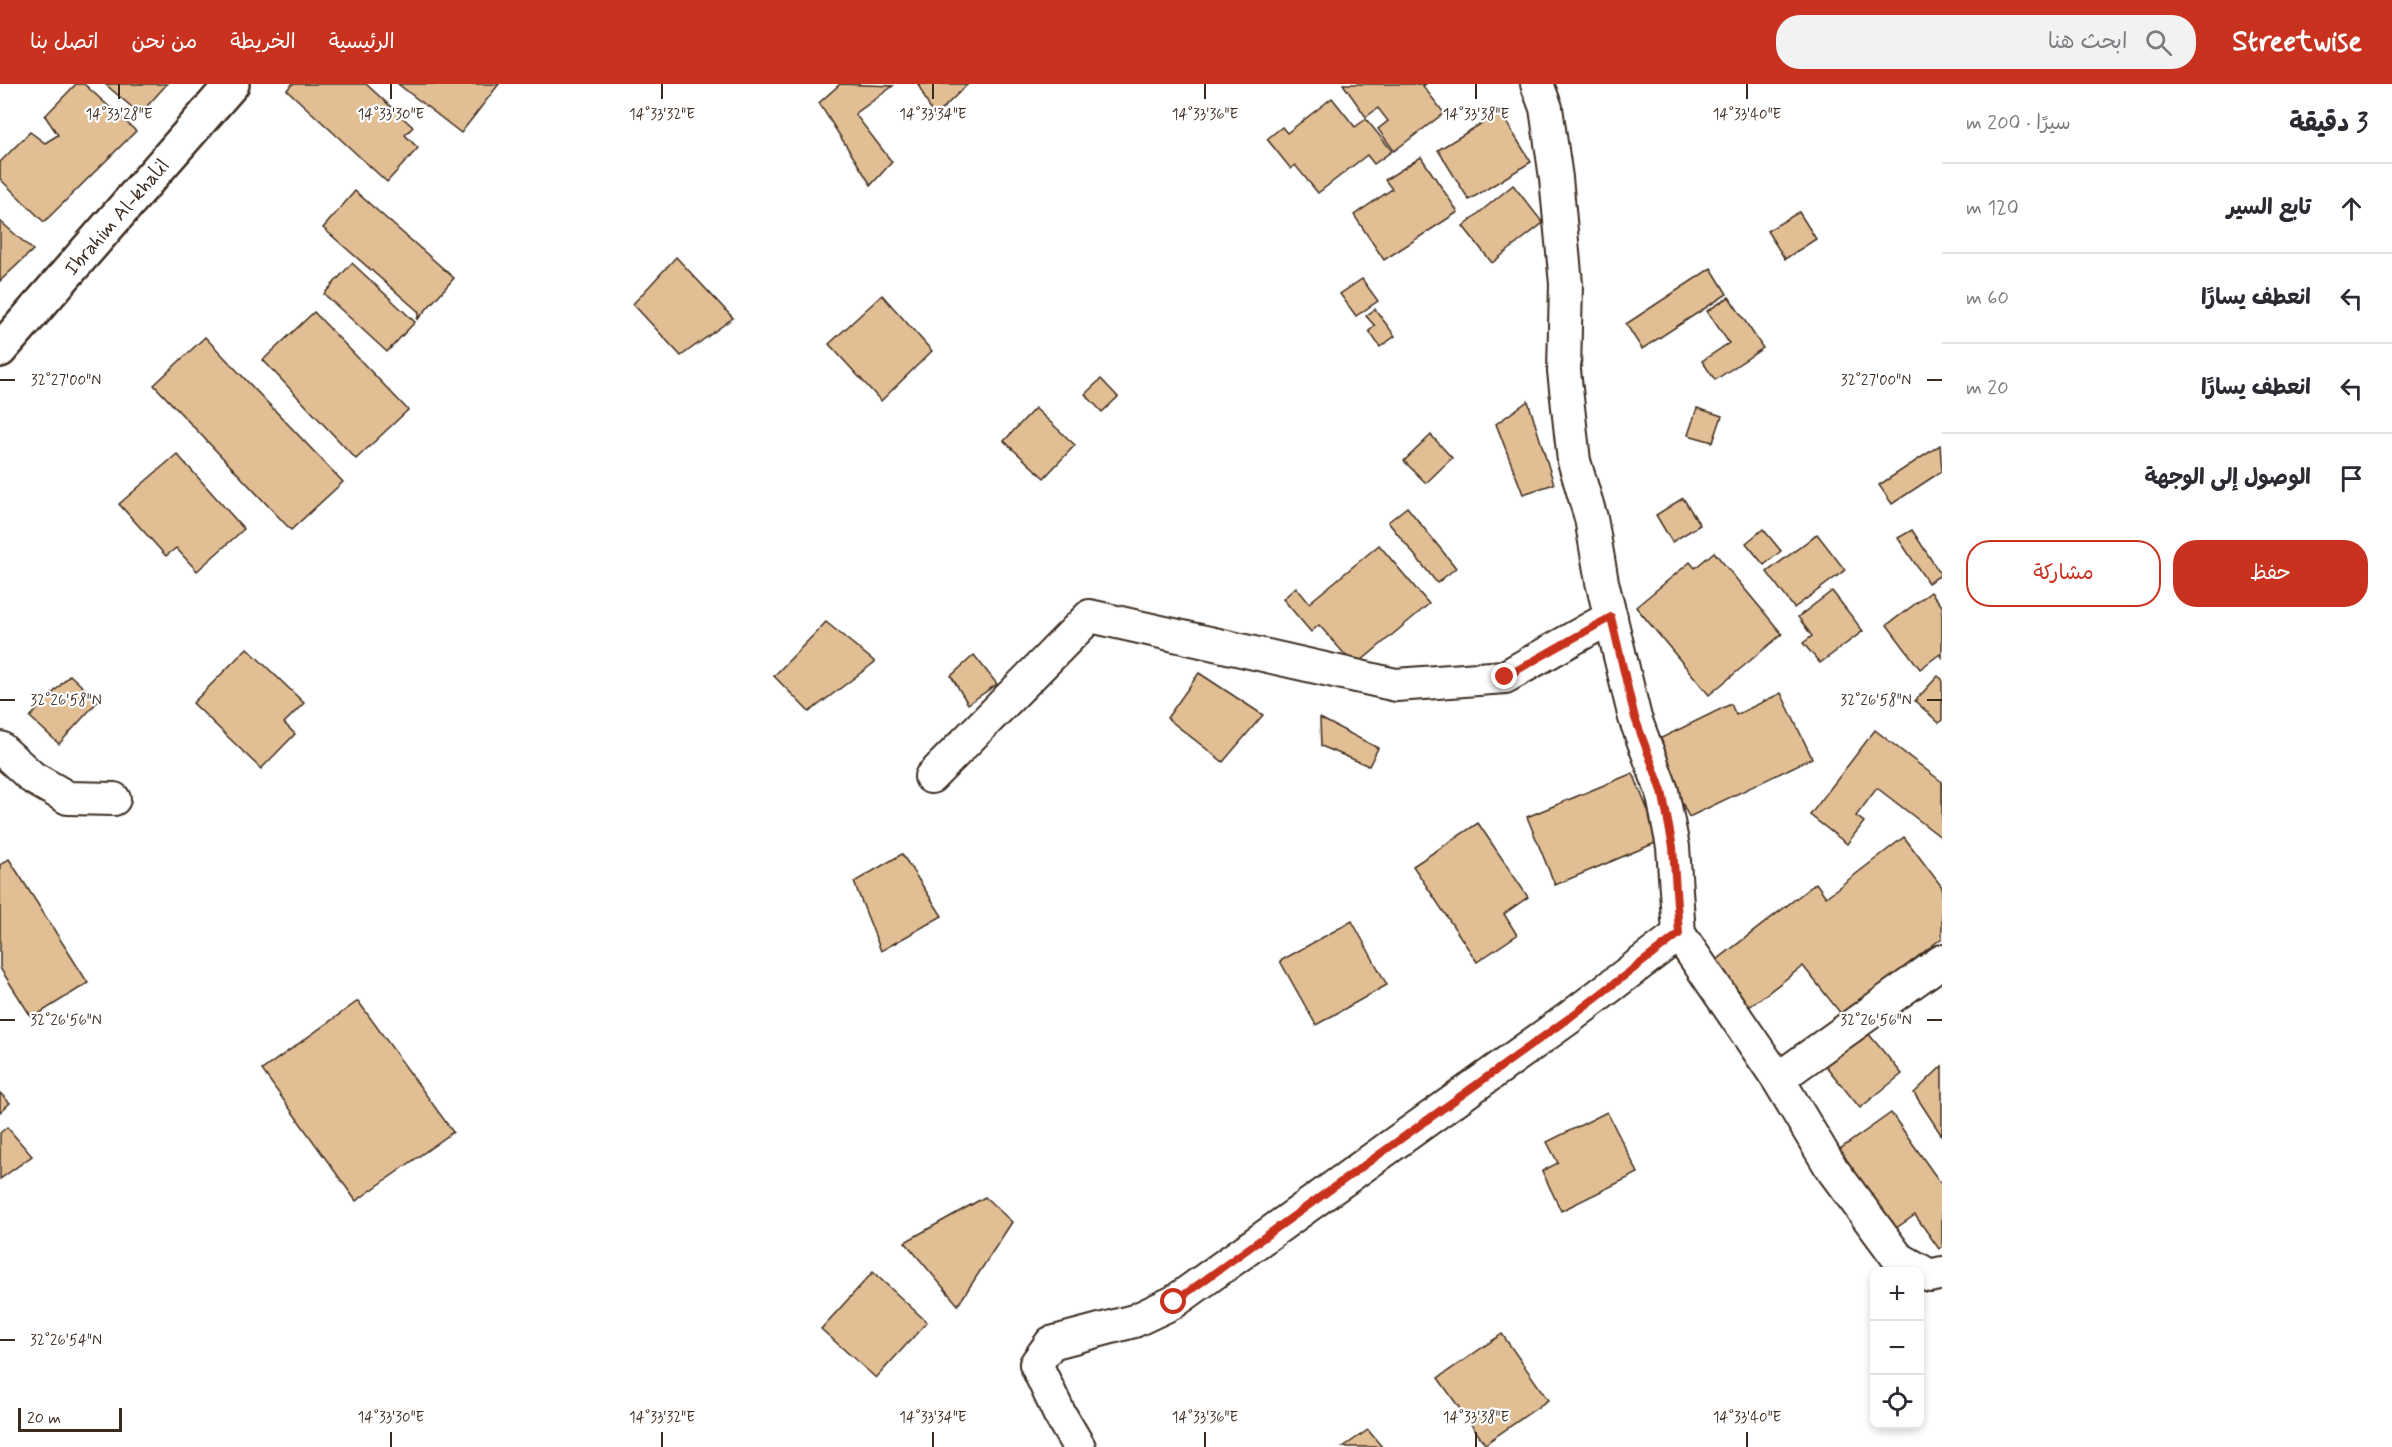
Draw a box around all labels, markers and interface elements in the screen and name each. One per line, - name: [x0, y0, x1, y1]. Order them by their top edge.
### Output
- search box: [1776, 15, 2196, 69]
- text: Streetwise: [2232, 24, 2362, 61]
- icon: search: [2142, 26, 2175, 59]
- text: اتصل بنا: [30, 28, 98, 56]
- text: من نحن: [131, 28, 197, 56]
- text: الخريطة: [230, 28, 296, 56]
- text: الرئيسية: [329, 28, 395, 56]
- text: ابحث هنا: [2048, 28, 2127, 56]
- text: 14°33'28"E: [86, 105, 153, 125]
- text: 14°33'30"E: [358, 105, 425, 125]
- text: 14°33'32"E: [629, 105, 695, 125]
- text: 14°33'34"E: [899, 105, 967, 125]
- text: 14°33'36"E: [1172, 105, 1238, 125]
- text: 14°33'38"E: [1443, 105, 1509, 125]
- text: 14°33'40"E: [1713, 105, 1782, 125]
- text: 3 دقيقة: [2289, 107, 2368, 141]
- text: سيرًا · 200 m: [1966, 110, 2071, 137]
- street label: Ibrahim Al-khalil: [59, 153, 176, 282]
- icon: ahead: [2335, 192, 2368, 225]
- text: تابع السير: [2227, 194, 2311, 222]
- text: 120 m: [1966, 195, 2019, 222]
- icon: left: [2335, 282, 2368, 315]
- text: انعطف يسارًا: [2201, 284, 2311, 312]
- text: 60 m: [1966, 285, 2009, 312]
- text: 32°27'00"N: [31, 371, 101, 391]
- text: 32°27'00"N: [1841, 371, 1911, 391]
- icon: left: [2335, 372, 2368, 405]
- text: انعطف يسارًا: [2201, 374, 2311, 402]
- text: 20 m: [1966, 375, 2009, 402]
- icon: arrive: [2335, 462, 2368, 495]
- text: الوصول إلى الوجهة: [2144, 464, 2311, 492]
- button: مشاركة: [1966, 540, 2161, 607]
- button: حفظ: [2173, 540, 2368, 607]
- route end: [1491, 663, 1517, 689]
- text: 32°26'58"N: [30, 691, 102, 711]
- text: 32°26'58"N: [1840, 691, 1912, 711]
- text: 32°26'56"N: [30, 1011, 102, 1031]
- text: 32°26'56"N: [1840, 1011, 1912, 1031]
- map controls: [1870, 1267, 1924, 1429]
- button: +: [1870, 1267, 1924, 1321]
- route start: [1160, 1288, 1186, 1314]
- button: −: [1870, 1321, 1924, 1375]
- text: 32°26'54"N: [30, 1331, 102, 1351]
- button: locate: [1870, 1375, 1924, 1429]
- scale bar: [18, 1405, 122, 1432]
- text: 20 m: [27, 1408, 61, 1429]
- text: 14°33'30"E: [358, 1408, 425, 1428]
- text: 14°33'32"E: [629, 1408, 695, 1428]
- text: 14°33'34"E: [899, 1408, 967, 1428]
- text: 14°33'36"E: [1172, 1408, 1238, 1428]
- text: 14°33'38"E: [1443, 1408, 1509, 1428]
- text: 14°33'40"E: [1713, 1408, 1782, 1428]

